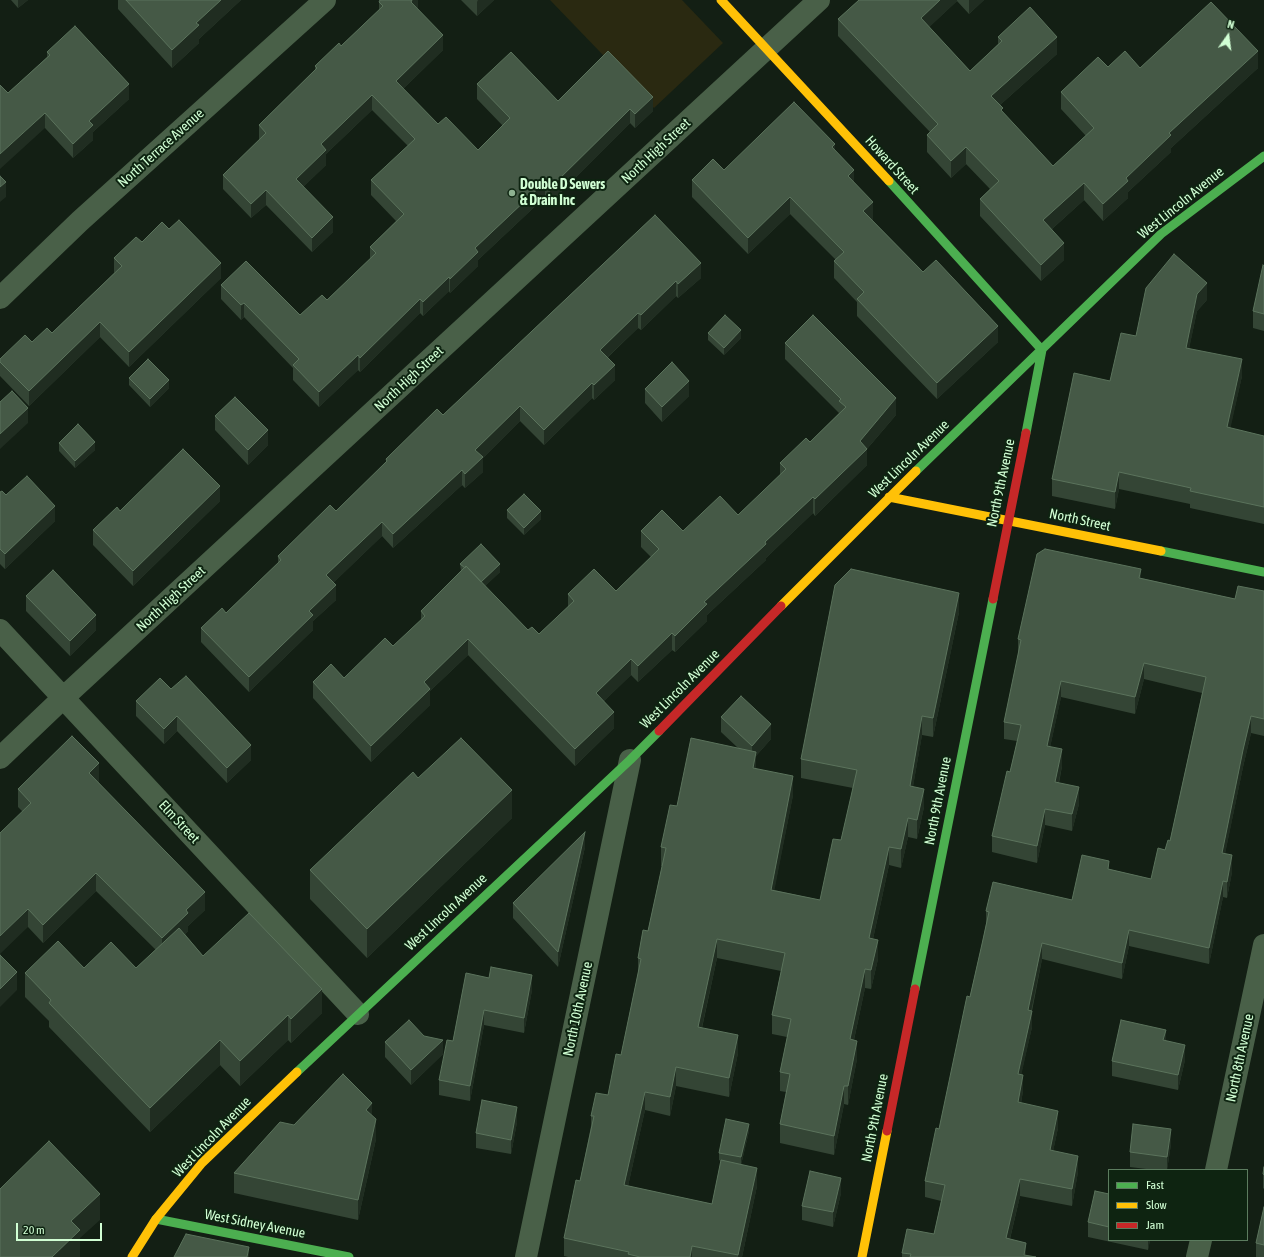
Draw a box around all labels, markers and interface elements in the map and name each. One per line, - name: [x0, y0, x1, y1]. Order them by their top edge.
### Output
- north arrow: [1208, 16, 1248, 56]
- text: N: [1226, 18, 1236, 31]
- street label: North Terrace Avenue: [115, 105, 207, 191]
- street label: North High Street: [618, 115, 694, 187]
- street label: Howard Street: [861, 132, 923, 198]
- street label: West Lincoln Avenue: [1135, 163, 1227, 243]
- place label: Double D Sewers & Drain Inc: [520, 177, 605, 210]
- marker: Double D Sewers & Drain Inc: [507, 188, 517, 198]
- street label: North High Street: [371, 343, 447, 415]
- street label: West Lincoln Avenue: [865, 416, 953, 502]
- street label: North 9th Avenue: [983, 437, 1019, 529]
- street label: North Street: [1048, 505, 1112, 535]
- street label: North High Street: [133, 563, 209, 635]
- street label: West Lincoln Avenue: [637, 646, 723, 732]
- street label: North 9th Avenue: [921, 755, 955, 847]
- street label: Elm Street: [155, 797, 203, 847]
- street label: West Lincoln Avenue: [402, 870, 490, 954]
- street label: North 10th Avenue: [560, 960, 596, 1058]
- street label: North 8th Avenue: [1222, 1012, 1258, 1104]
- street label: North 9th Avenue: [858, 1072, 892, 1164]
- street label: West Lincoln Avenue: [169, 1093, 255, 1181]
- legend: [1108, 1169, 1248, 1241]
- text: Fast: [1146, 1178, 1164, 1192]
- text: Slow: [1146, 1198, 1167, 1212]
- street label: West Sidney Avenue: [203, 1206, 307, 1242]
- scale bar: [18, 1215, 104, 1241]
- text: Jam: [1146, 1218, 1164, 1232]
- text: 20 m: [23, 1223, 45, 1237]

